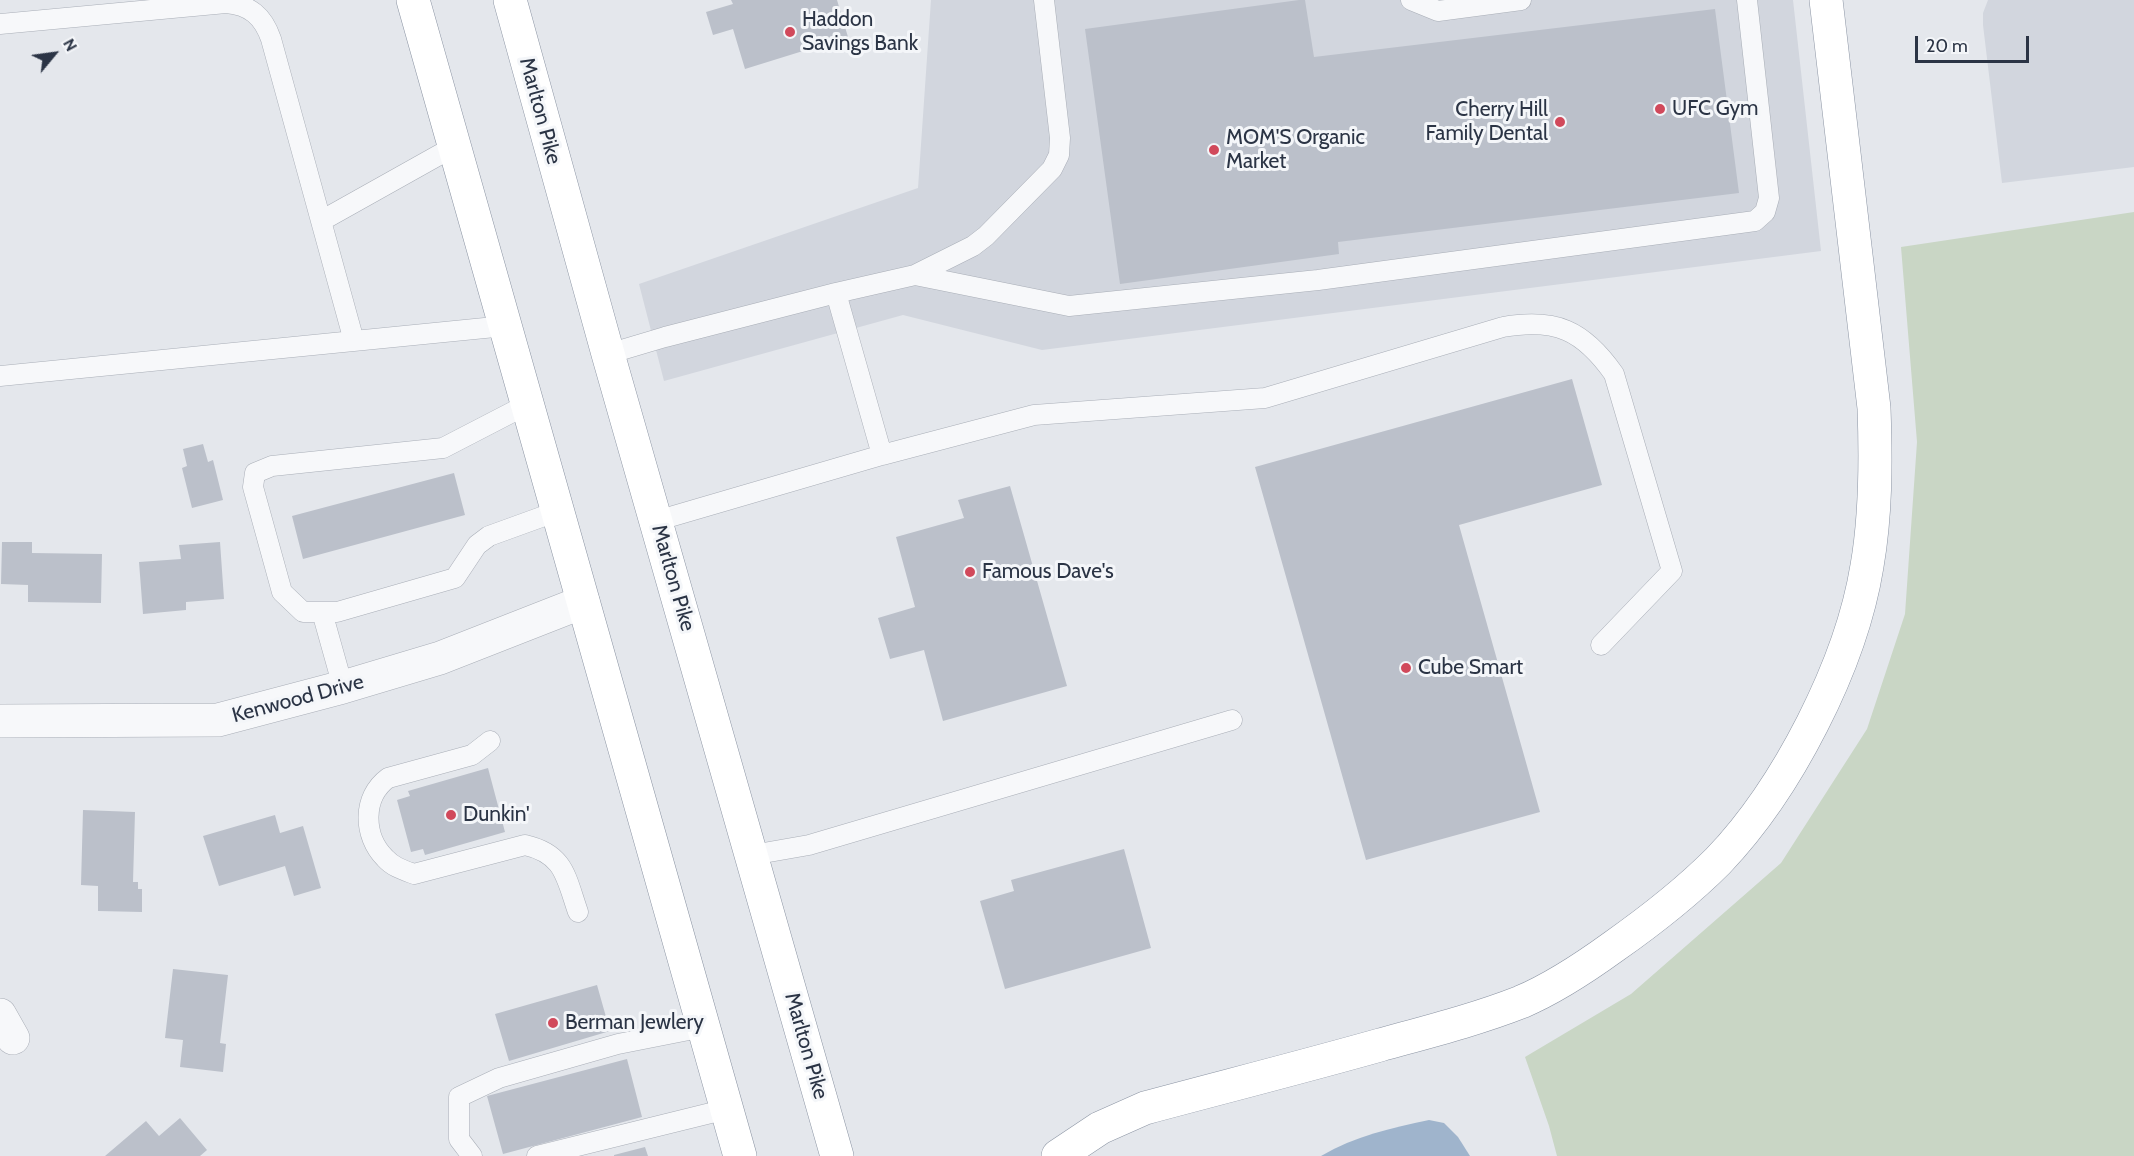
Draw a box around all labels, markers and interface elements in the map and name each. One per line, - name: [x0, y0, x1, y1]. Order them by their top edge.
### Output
- place label: Haddon Savings Bank: [802, 7, 918, 57]
- north arrow: [24, 24, 84, 84]
- scale bar: [1918, 24, 2032, 62]
- marker: Haddon Savings Bank: [783, 25, 797, 39]
- text: N: [59, 35, 81, 55]
- text: 20 m: [1926, 35, 1968, 57]
- street label: Marlton Pike: [514, 55, 566, 167]
- place label: UFC Gym: [1672, 96, 1759, 122]
- place label: Cherry Hill Family Dental: [1426, 97, 1548, 147]
- marker: UFC Gym: [1653, 102, 1667, 116]
- marker: Cherry Hill Family Dental: [1553, 115, 1567, 129]
- place label: MOM'S Organic Market: [1226, 125, 1365, 175]
- marker: MOM'S Organic Market: [1207, 143, 1221, 157]
- street label: Marlton Pike: [646, 522, 700, 634]
- place label: Famous Dave's: [982, 559, 1114, 585]
- marker: Famous Dave's: [963, 565, 977, 579]
- place label: Cube Smart: [1418, 655, 1523, 681]
- marker: Cube Smart: [1399, 661, 1413, 675]
- street label: Kenwood Drive: [229, 669, 367, 729]
- place label: Dunkin': [463, 802, 530, 828]
- marker: Dunkin': [444, 808, 458, 822]
- street label: Marlton Pike: [779, 990, 833, 1102]
- place label: Berman Jewlery: [565, 1010, 704, 1036]
- marker: Berman Jewlery: [546, 1016, 560, 1030]

